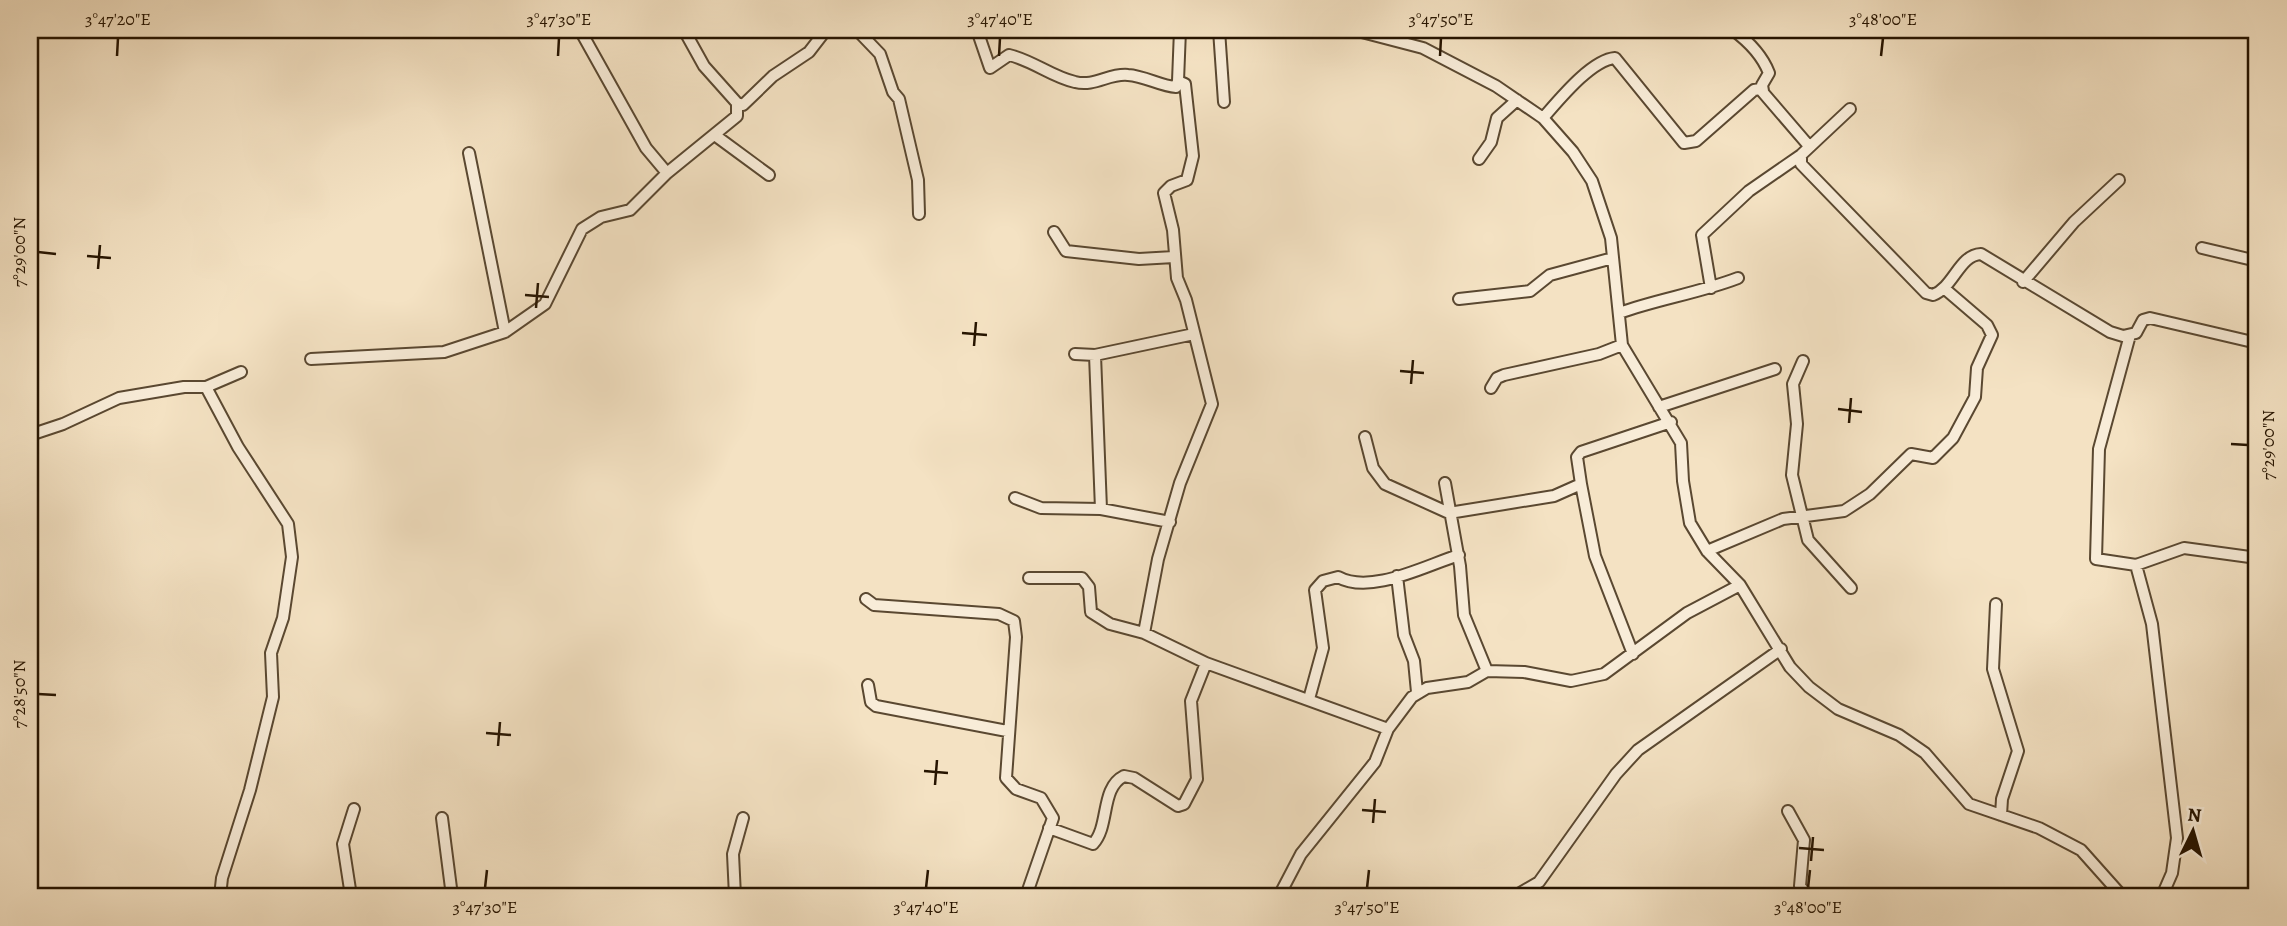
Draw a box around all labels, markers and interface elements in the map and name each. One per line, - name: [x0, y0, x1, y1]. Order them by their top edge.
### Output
- text: 3°47'20"E: [85, 7, 151, 31]
- text: 3°47'30"E: [527, 7, 591, 31]
- text: 3°47'40"E: [967, 7, 1033, 31]
- text: 3°47'50"E: [1408, 7, 1474, 31]
- text: 3°48'00"E: [1849, 7, 1917, 31]
- text: 7°29'00"N: [7, 217, 31, 287]
- text: 7°29'00"N: [2256, 410, 2280, 480]
- text: 7°28'50"N: [7, 659, 31, 729]
- north arrow: [2158, 796, 2228, 866]
- text: N: [2186, 802, 2203, 829]
- text: 3°47'30"E: [453, 895, 517, 919]
- text: 3°47'40"E: [893, 895, 959, 919]
- text: 3°47'50"E: [1334, 895, 1400, 919]
- text: 3°48'00"E: [1774, 895, 1842, 919]

